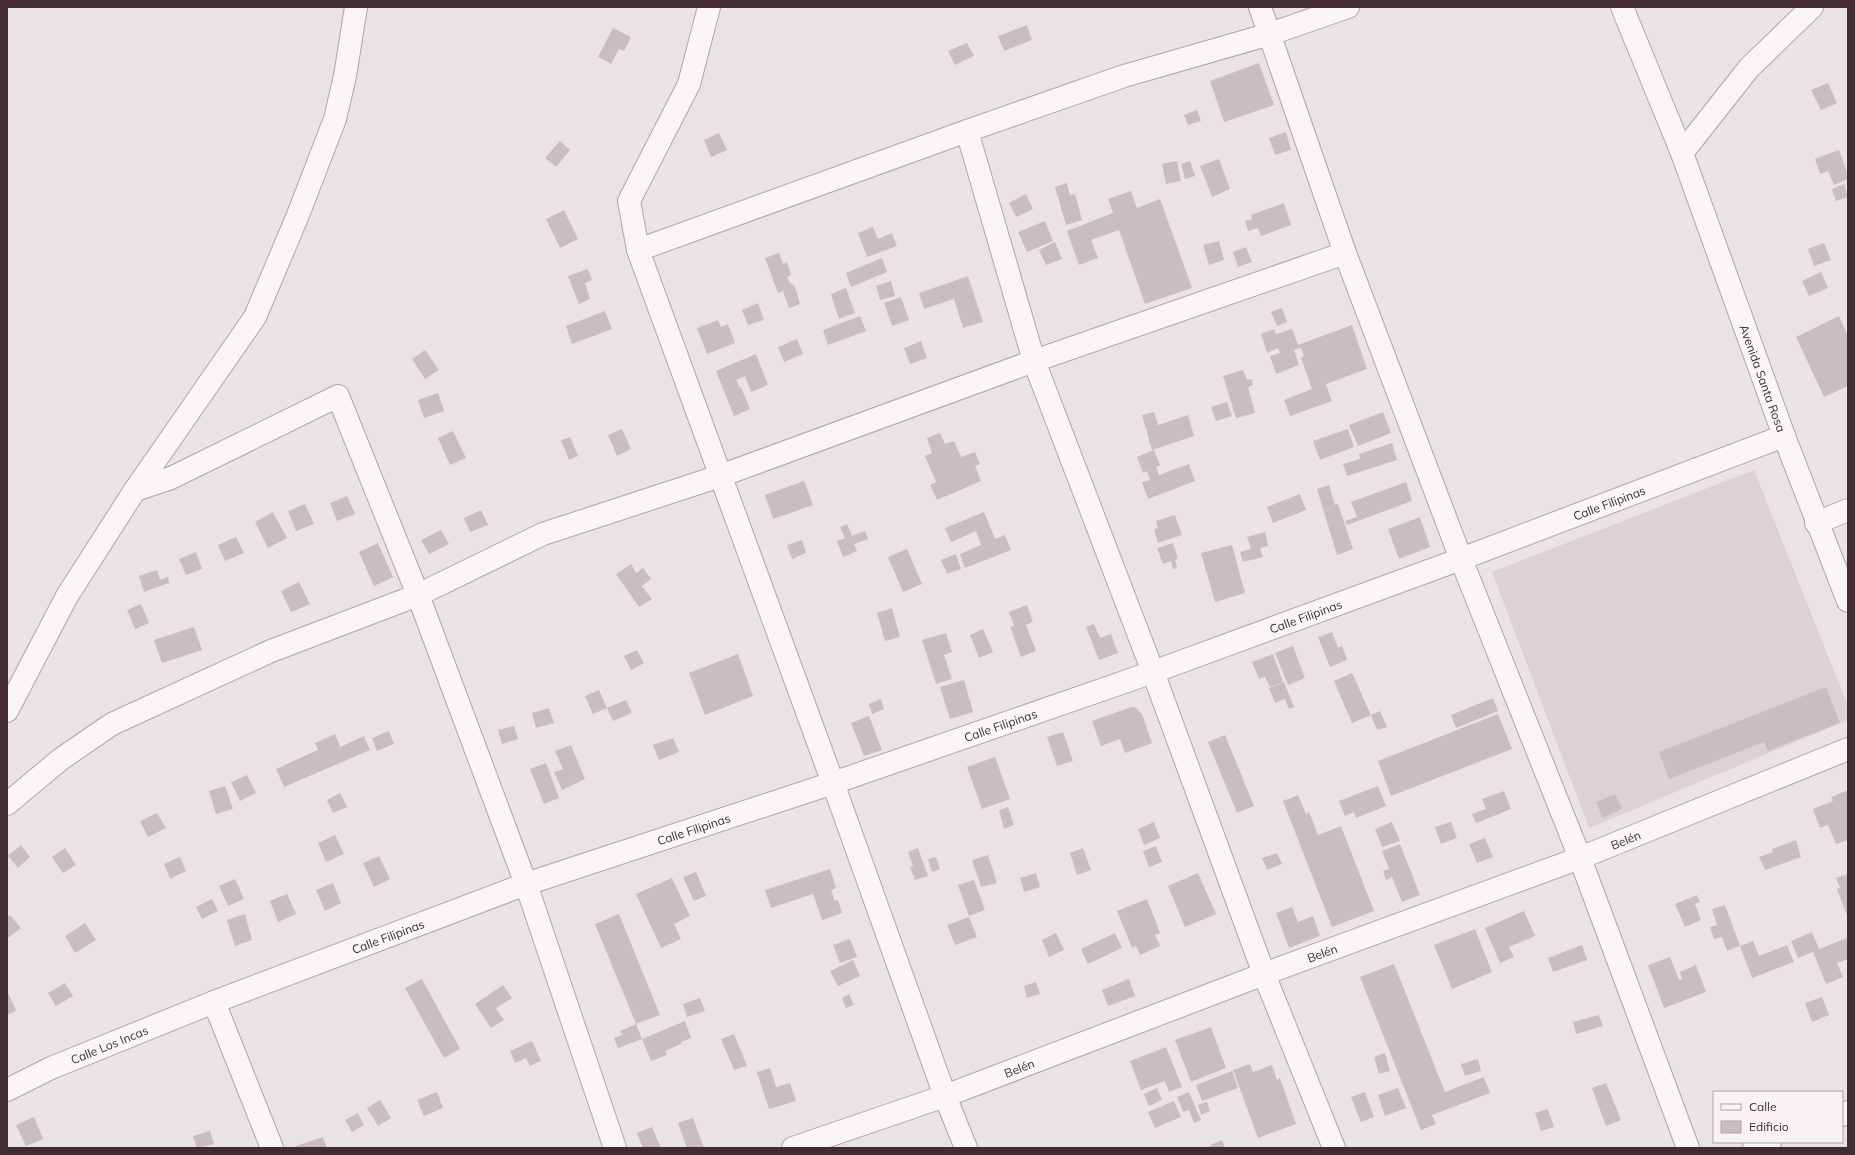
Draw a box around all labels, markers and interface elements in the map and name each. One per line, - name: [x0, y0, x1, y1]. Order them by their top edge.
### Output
- street label: Avenida Santa Rosa: [1737, 322, 1789, 434]
- street label: Calle Filipinas: [1571, 482, 1647, 523]
- street label: Calle Filipinas: [1267, 596, 1344, 636]
- street label: Calle Filipinas: [962, 705, 1039, 745]
- street label: Calle Filipinas: [655, 810, 732, 848]
- street label: Belén: [1608, 827, 1643, 852]
- street label: Calle Filipinas: [350, 916, 426, 957]
- street label: Belén: [1305, 940, 1339, 965]
- street label: Calle Los Incas: [68, 1022, 150, 1067]
- street label: Belén: [1002, 1055, 1036, 1080]
- legend: [1713, 1091, 1843, 1143]
- text: Calle: [1749, 1099, 1776, 1114]
- text: Edificio: [1749, 1119, 1789, 1134]

